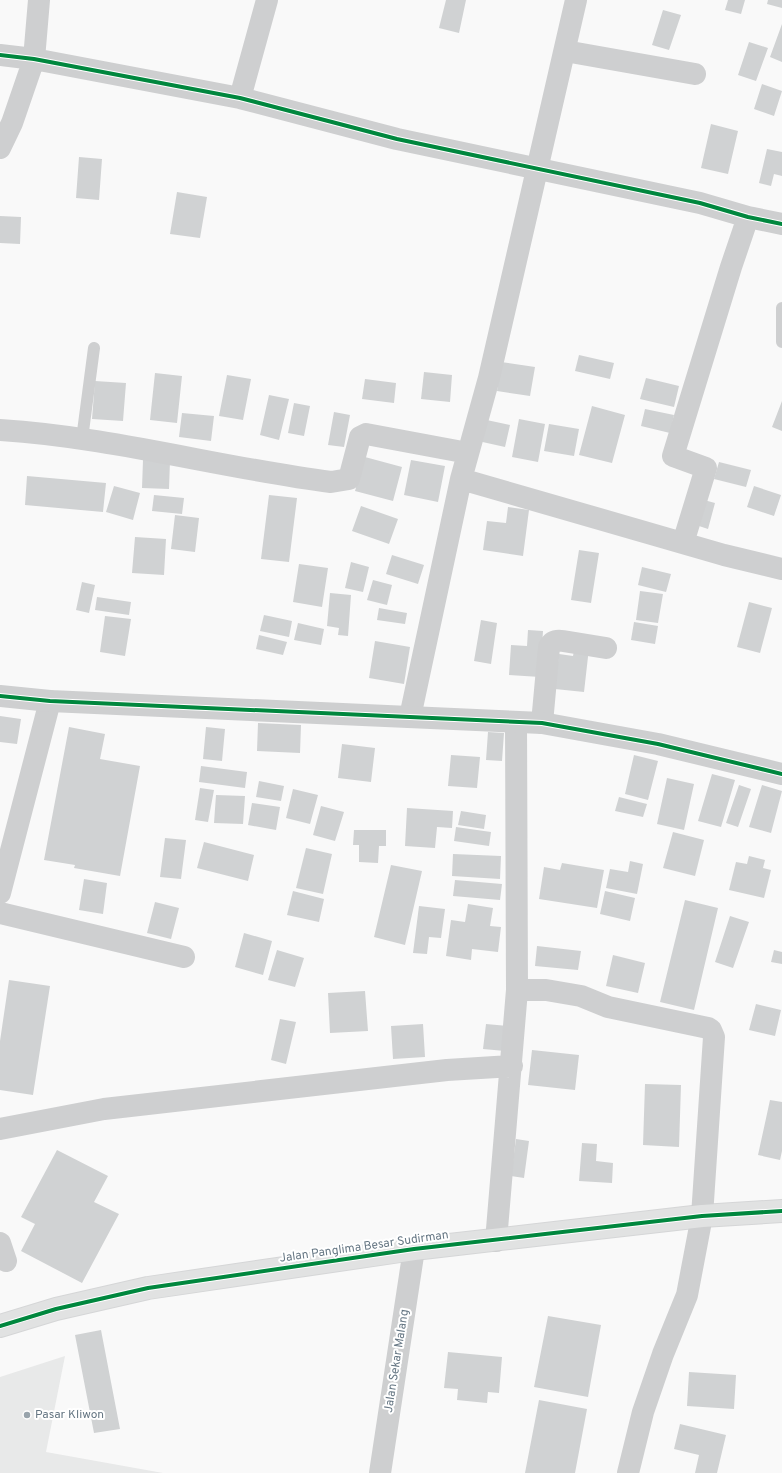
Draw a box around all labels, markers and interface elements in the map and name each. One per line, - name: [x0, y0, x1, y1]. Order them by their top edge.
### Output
- street label: Jalan Panglima Besar Sudirman: [278, 1227, 450, 1267]
- street label: Jalan Sekar Malang: [381, 1308, 413, 1414]
- place label: Pasar Kliwon: [35, 1407, 104, 1423]
- marker: Pasar Kliwon: [22, 1410, 32, 1420]

